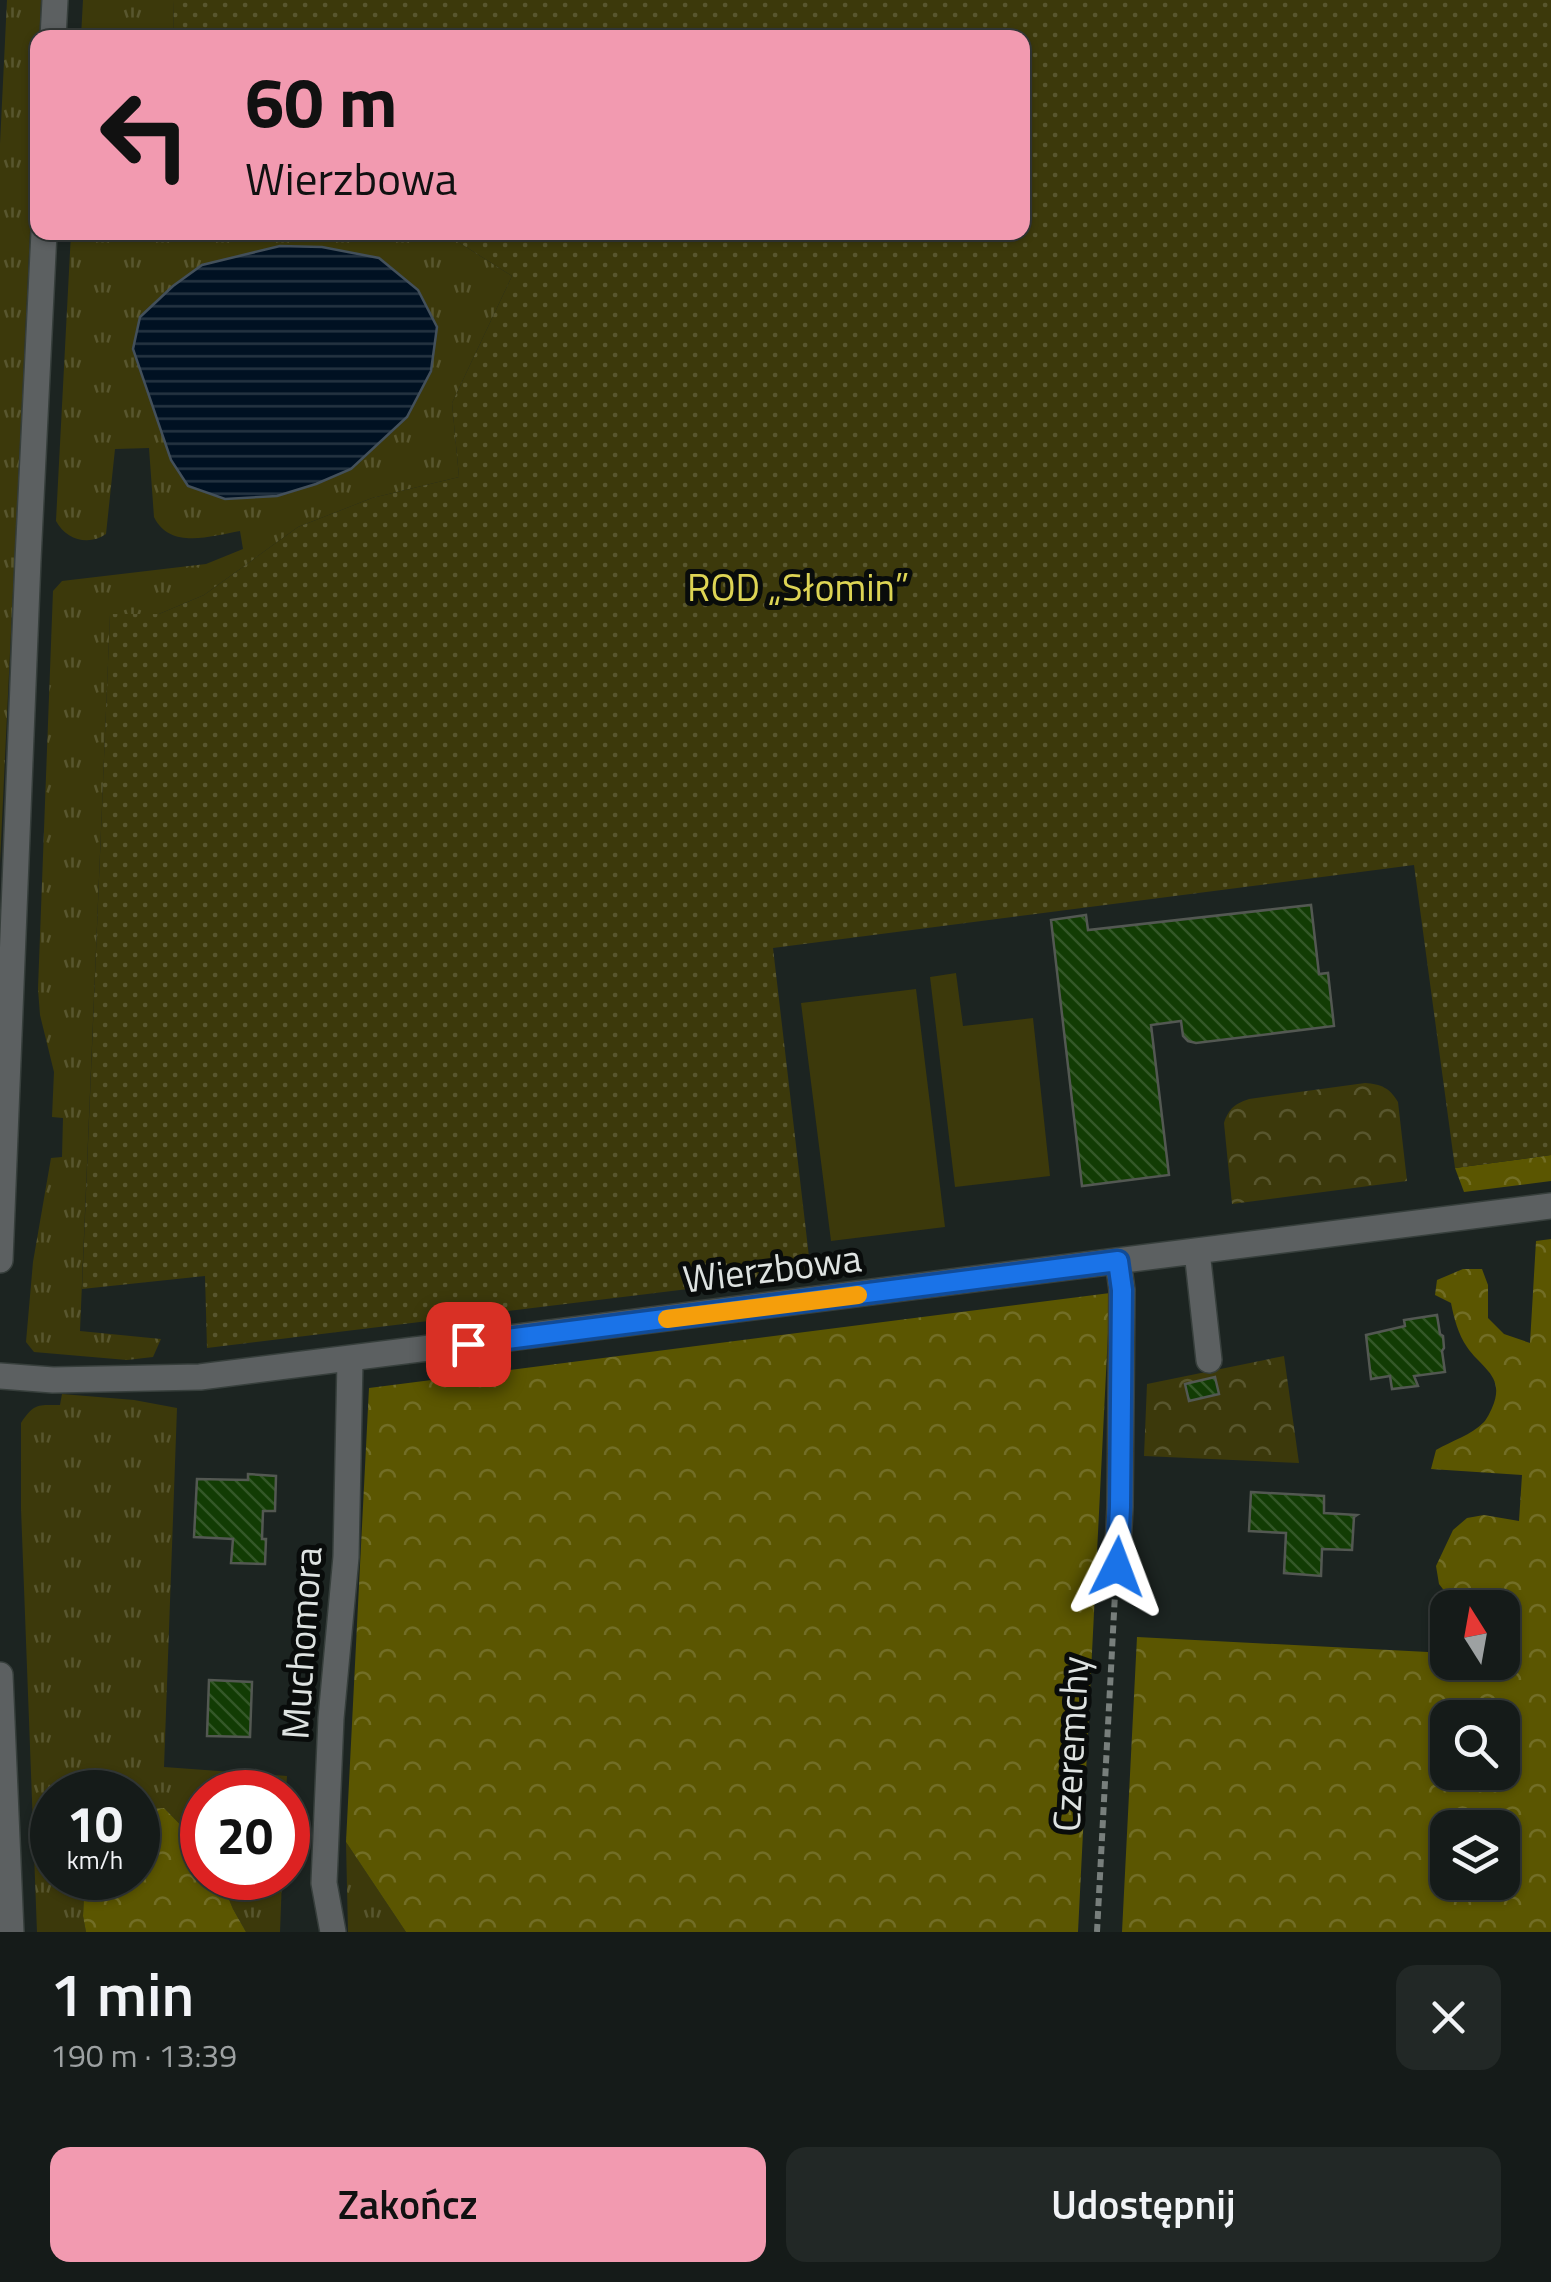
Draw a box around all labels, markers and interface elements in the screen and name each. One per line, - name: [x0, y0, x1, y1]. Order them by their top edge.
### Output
- text: 60 m: [245, 48, 398, 154]
- icon: left: [80, 70, 210, 200]
- text: Wierzbowa: [245, 144, 457, 212]
- park label: ROD „Słomin”: [687, 558, 909, 616]
- street label: Wierzbowa: [679, 1228, 865, 1308]
- pin: [426, 1302, 511, 1387]
- icon: arrive: [441, 1317, 496, 1372]
- position arrow: [1065, 1515, 1169, 1619]
- street label: Muchomora: [265, 1545, 337, 1741]
- north arrow: [1430, 1590, 1520, 1680]
- map controls: [1430, 1590, 1520, 1900]
- street label: Czeremchy: [1036, 1655, 1104, 1833]
- button: search: [1430, 1700, 1520, 1790]
- speed limit sign: 20: [180, 1770, 310, 1900]
- text: 10: [67, 1785, 123, 1861]
- button: layers: [1430, 1810, 1520, 1900]
- text: km/h: [67, 1841, 123, 1879]
- text: 1 min: [50, 1948, 194, 2039]
- button: close: [1396, 1965, 1501, 2070]
- text: 190 m · 13:39: [50, 2031, 237, 2079]
- button: Zakończ: [50, 2147, 766, 2262]
- button: Udostępnij: [786, 2147, 1501, 2262]

